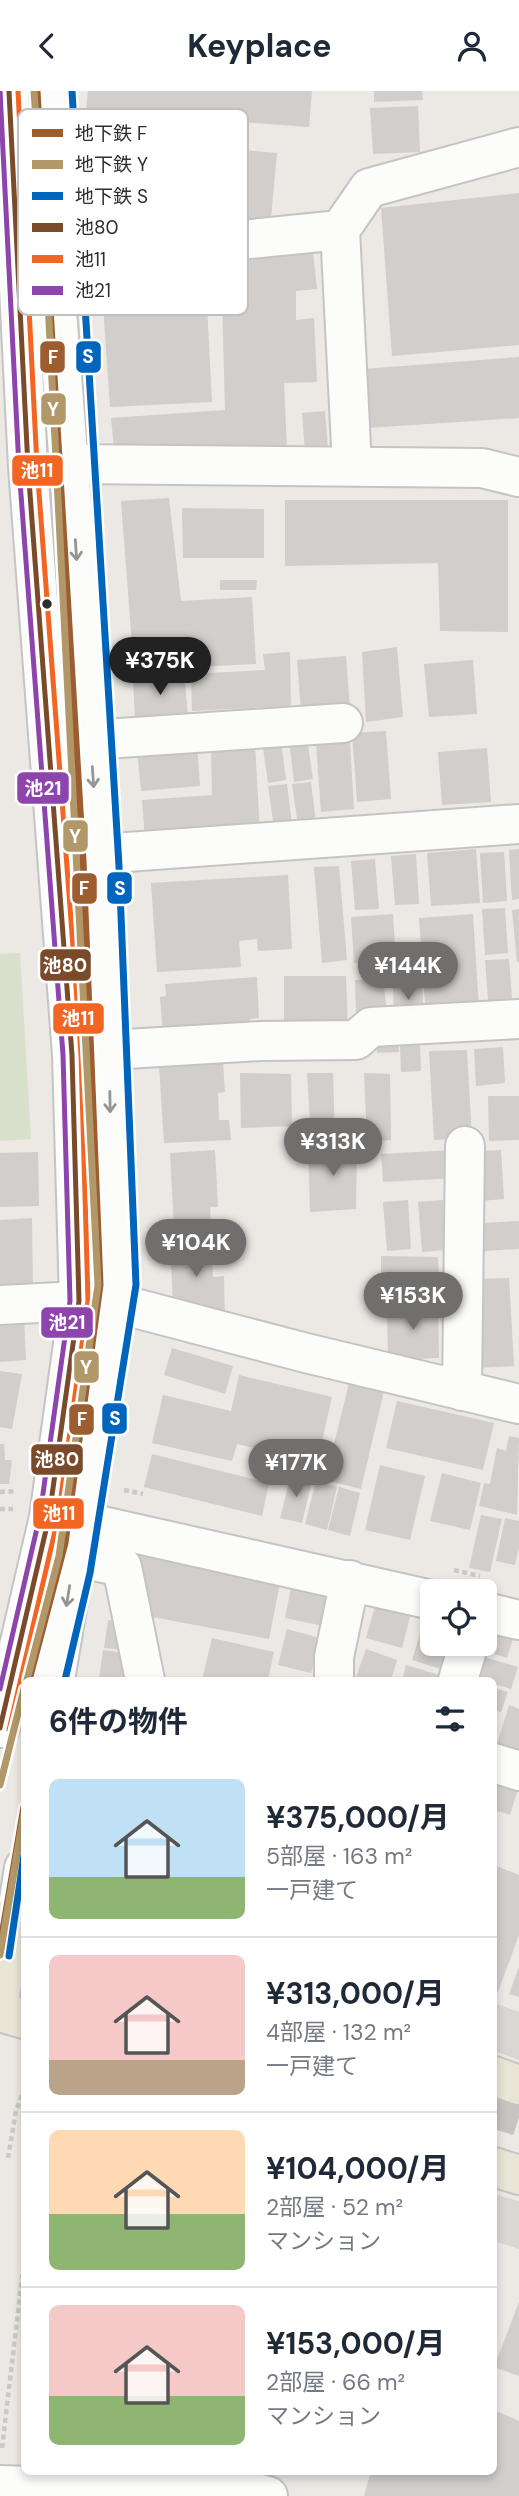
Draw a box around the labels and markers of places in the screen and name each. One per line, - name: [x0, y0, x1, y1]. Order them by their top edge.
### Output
- unlabelled marker: [40, 597, 54, 611]
- pin: ¥375K: [111, 637, 209, 697]
- pin: ¥144K: [359, 943, 457, 1002]
- pin: ¥313K: [284, 1119, 382, 1178]
- pin: ¥104K: [147, 1219, 245, 1279]
- pin: ¥153K: [364, 1273, 462, 1332]
- pin: ¥177K: [247, 1439, 345, 1499]

